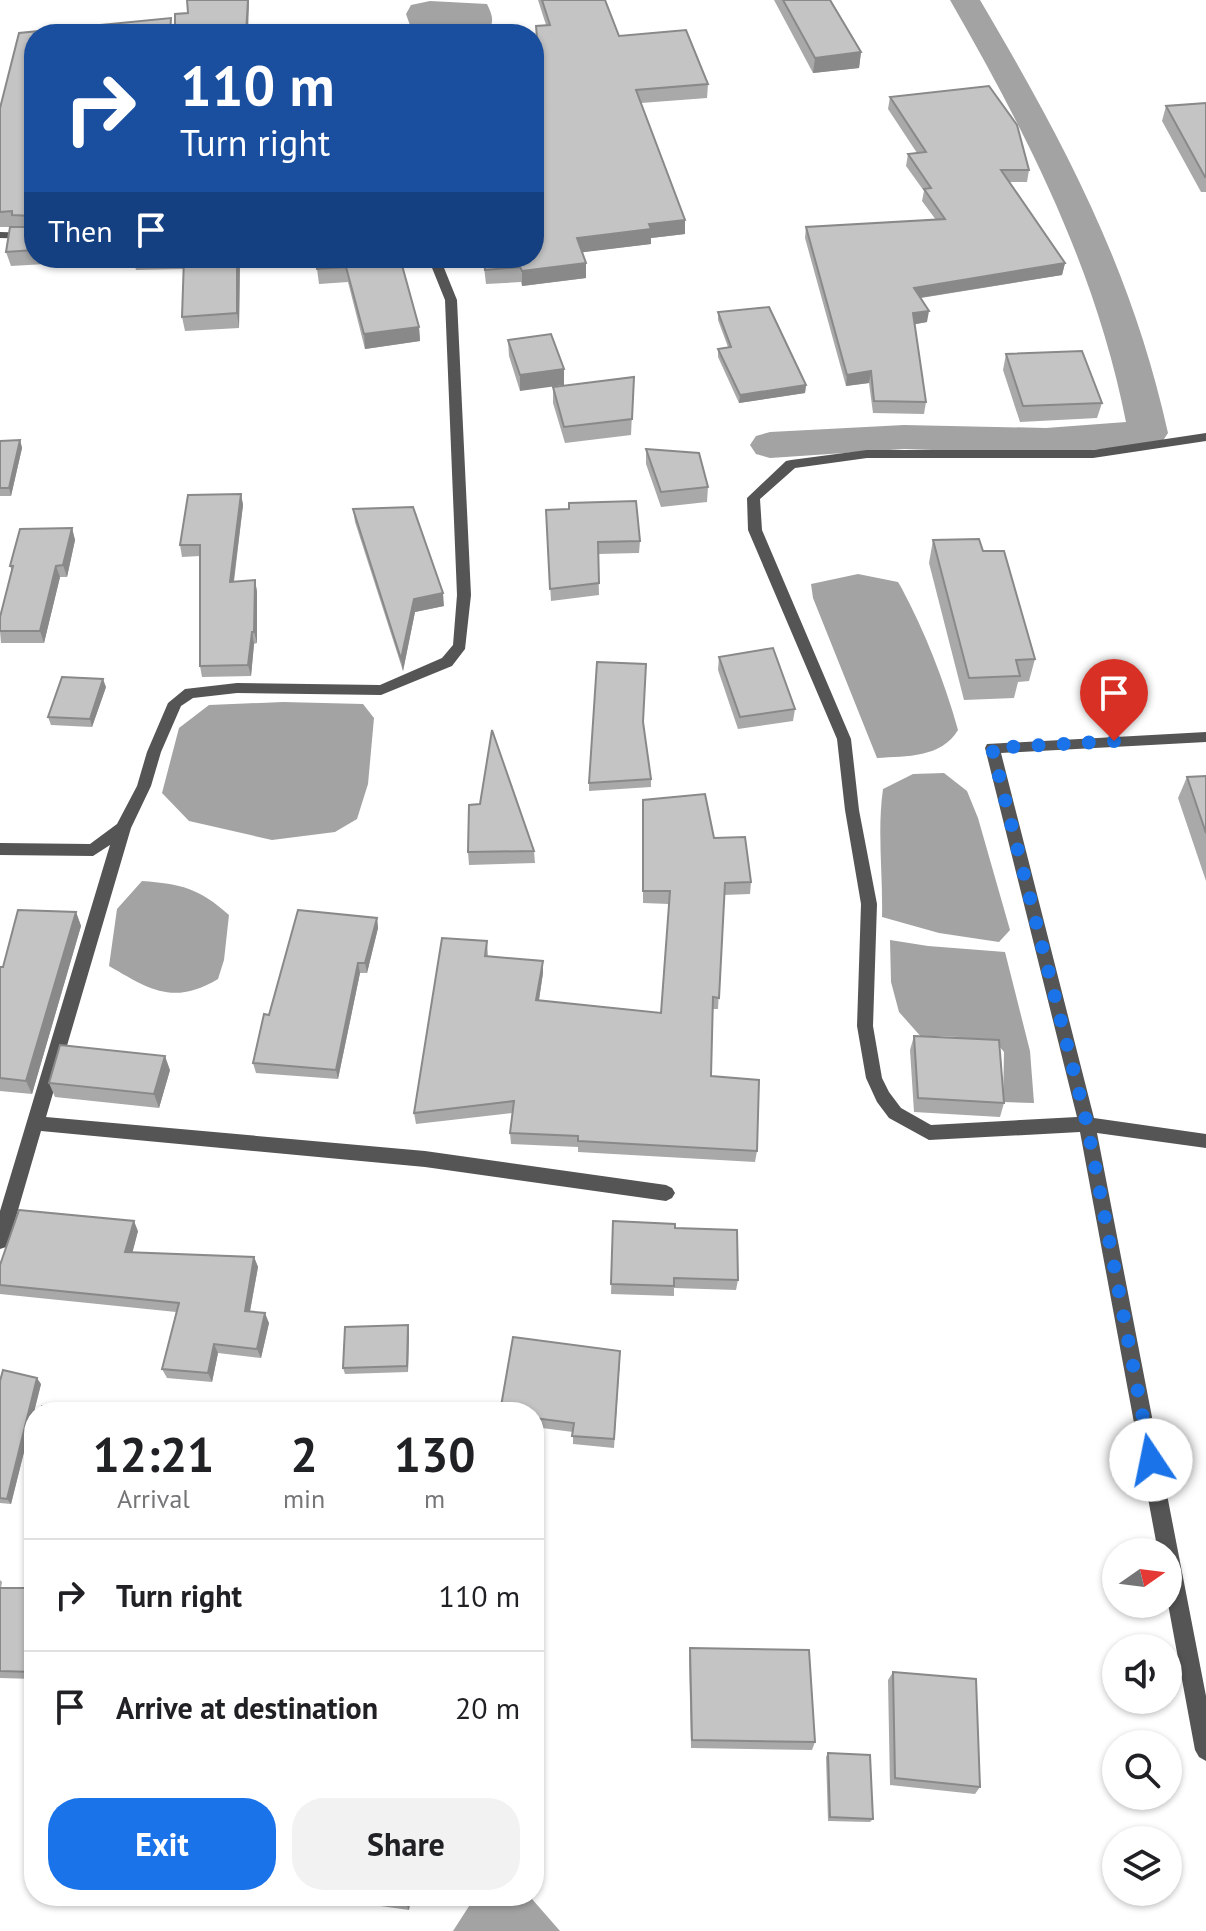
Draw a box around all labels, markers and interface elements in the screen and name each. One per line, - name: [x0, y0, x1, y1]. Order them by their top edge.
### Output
- text: 110 m: [180, 49, 335, 121]
- icon: right: [48, 56, 152, 160]
- text: Turn right: [180, 119, 330, 166]
- icon: arrive: [129, 208, 173, 252]
- text: Then: [48, 211, 113, 250]
- pin: [1080, 659, 1148, 741]
- icon: arrive: [1092, 671, 1136, 715]
- position arrow: [1109, 1418, 1193, 1502]
- text: 12:21: [93, 1423, 214, 1485]
- text: 2: [290, 1423, 318, 1485]
- text: 130: [394, 1423, 475, 1485]
- text: Arrival: [117, 1482, 190, 1515]
- text: min: [283, 1482, 325, 1515]
- text: m: [424, 1482, 445, 1515]
- north arrow: [1102, 1538, 1182, 1618]
- map controls: [1102, 1538, 1182, 1906]
- icon: right: [48, 1573, 92, 1617]
- text: Turn right: [116, 1576, 242, 1615]
- text: 110 m: [439, 1576, 520, 1615]
- button: sound: [1102, 1634, 1182, 1714]
- icon: arrive: [48, 1685, 92, 1729]
- text: Arrive at destination: [116, 1688, 378, 1727]
- text: 20 m: [455, 1688, 520, 1727]
- button: search: [1102, 1730, 1182, 1810]
- button: Exit: [48, 1798, 276, 1890]
- button: Share: [292, 1798, 520, 1890]
- button: layers: [1102, 1826, 1182, 1906]

